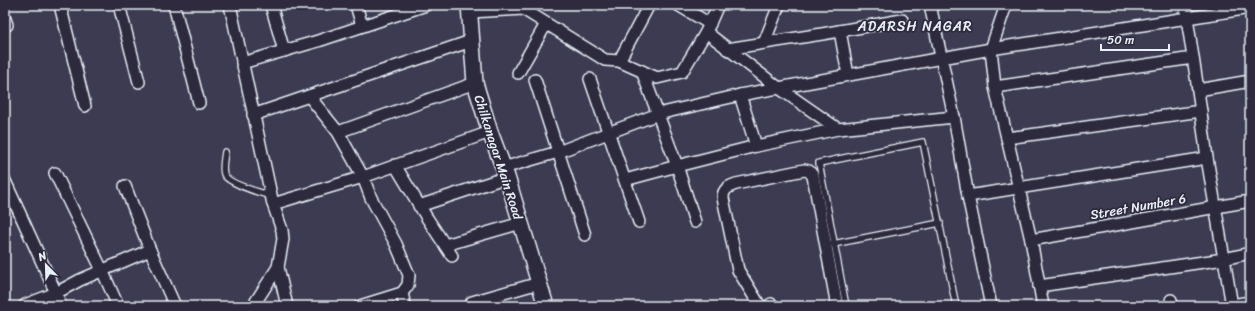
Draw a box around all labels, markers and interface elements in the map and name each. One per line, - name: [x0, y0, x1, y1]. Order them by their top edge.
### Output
- district label: ADARSH NAGAR: [857, 14, 972, 39]
- scale bar: [1101, 26, 1169, 52]
- text: 50 m: [1107, 29, 1134, 51]
- street label: Chilkanagar Main Road: [468, 92, 530, 224]
- street label: Street Number 6: [1088, 187, 1188, 226]
- north arrow: [26, 245, 66, 285]
- text: N: [34, 246, 50, 267]

